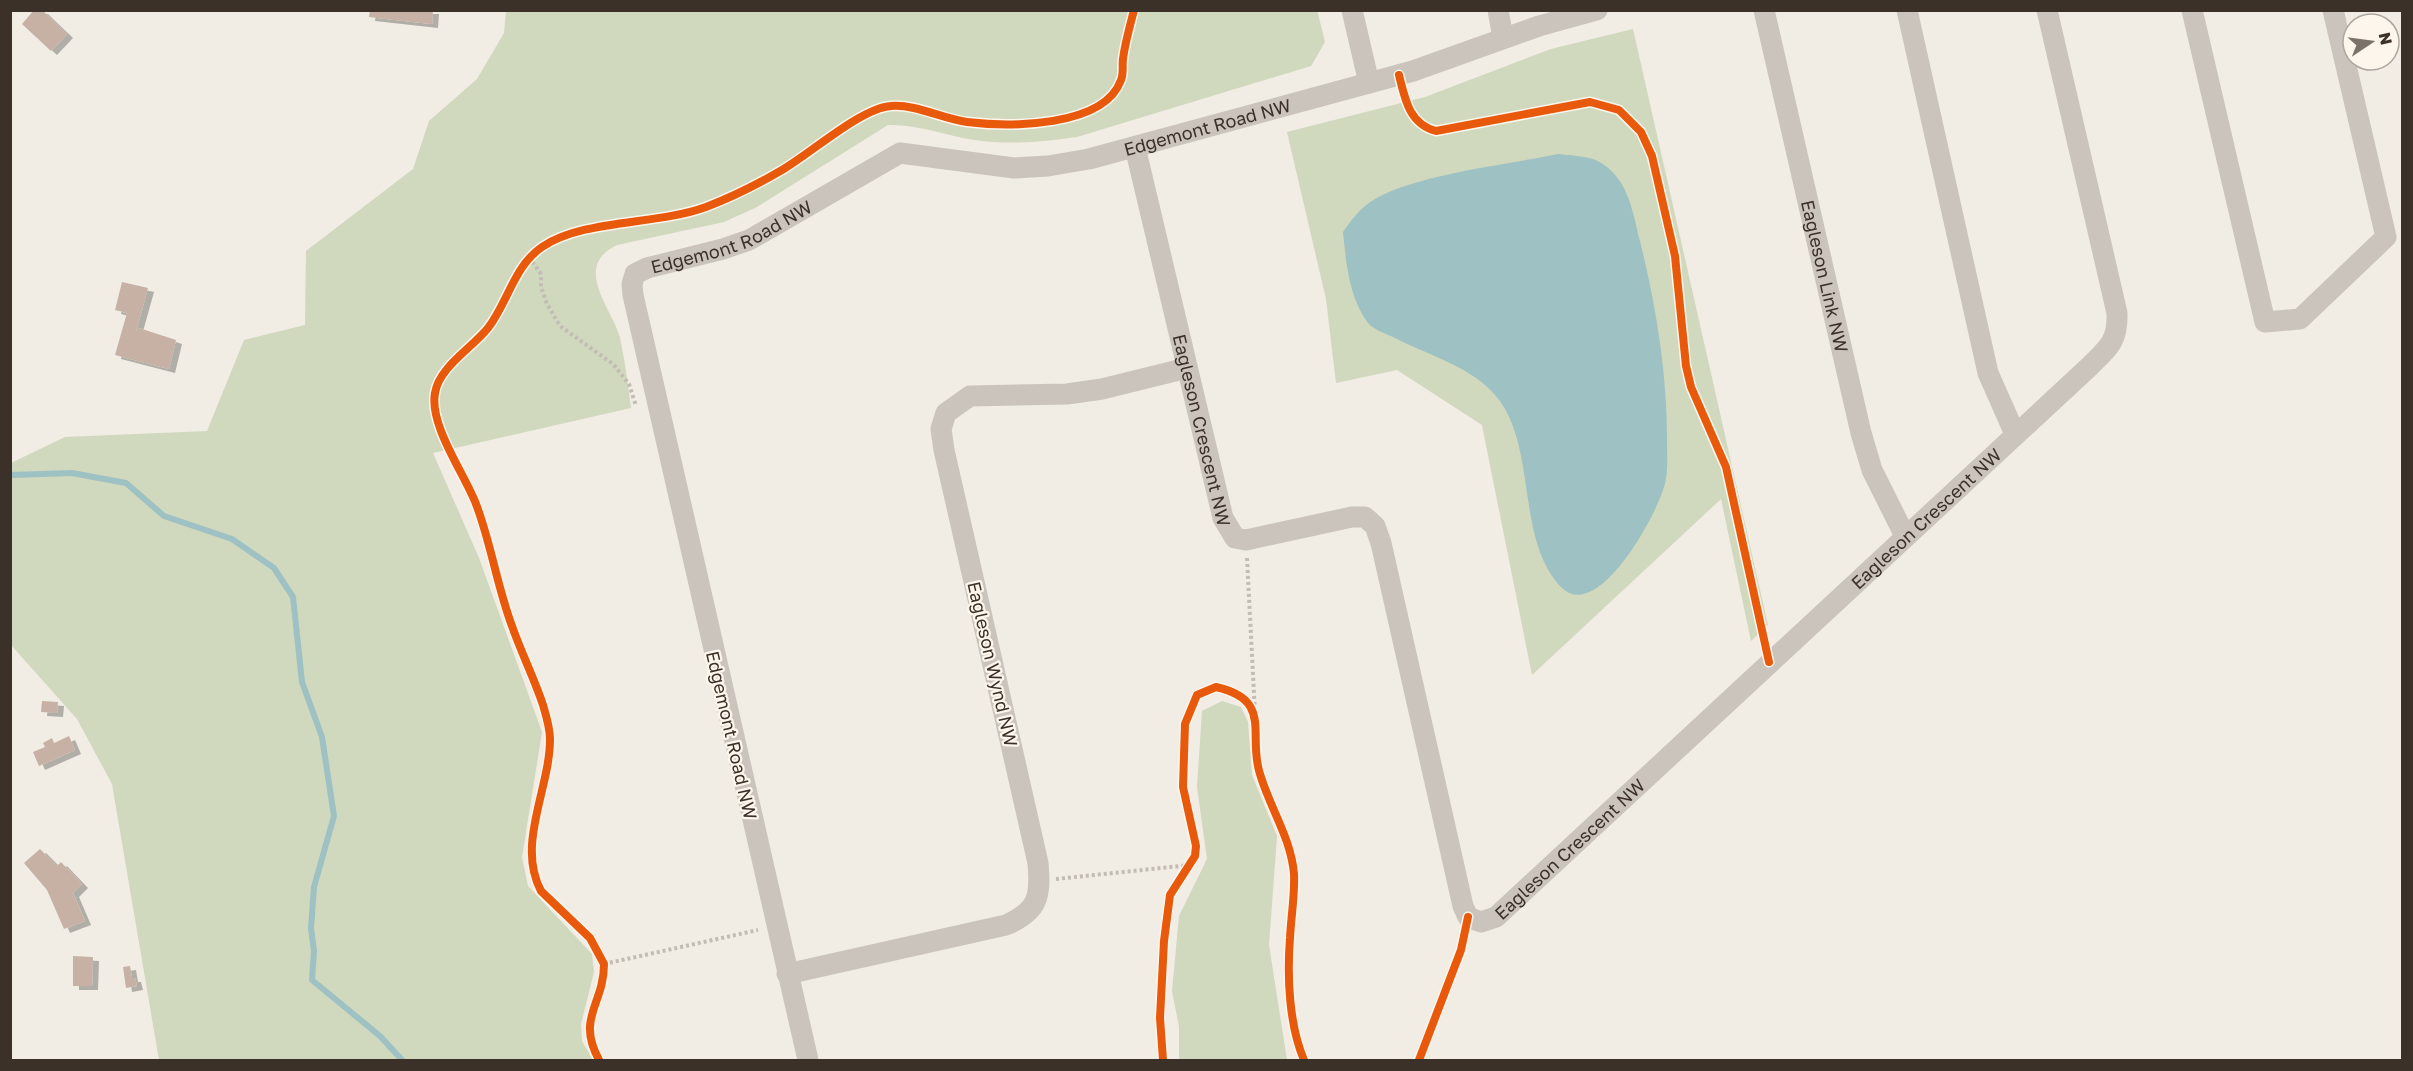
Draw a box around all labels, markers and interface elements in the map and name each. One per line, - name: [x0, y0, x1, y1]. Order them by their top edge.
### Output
- north arrow: [2341, 12, 2401, 72]
- text: N: [2375, 30, 2397, 47]
- street label: Edgemont Road NW: [1121, 94, 1293, 160]
- street label: Edgemont Road NW: [648, 195, 816, 278]
- street label: Eagleson Link NW: [1797, 198, 1853, 355]
- street label: Eagleson Crescent NW: [1169, 332, 1236, 529]
- street label: Eagleson Crescent NW: [1846, 443, 2006, 593]
- street label: Eagleson Wynd NW: [963, 579, 1023, 749]
- street label: Edgemont Road NW: [702, 649, 762, 821]
- street label: Eagleson Crescent NW: [1490, 774, 1649, 924]

